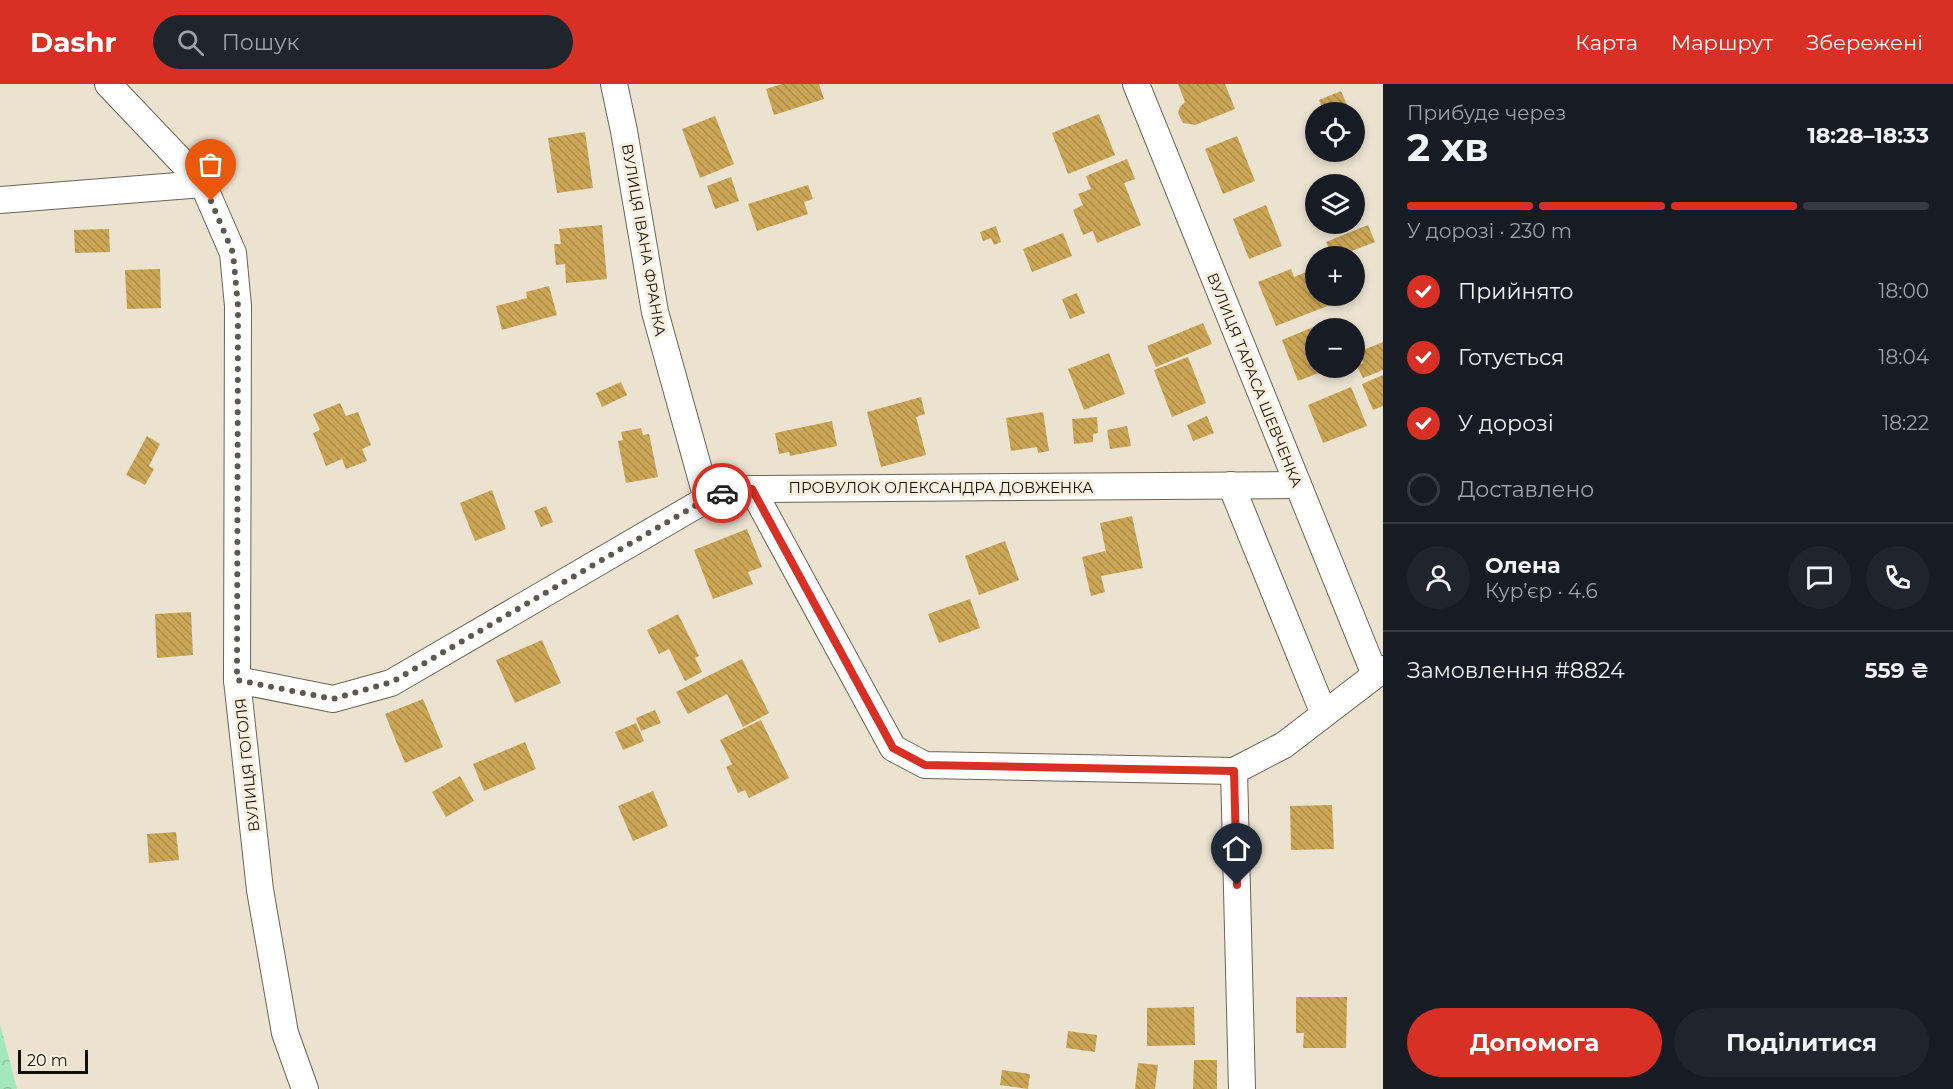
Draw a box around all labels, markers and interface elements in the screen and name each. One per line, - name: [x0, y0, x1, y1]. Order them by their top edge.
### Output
- search box: [153, 15, 573, 69]
- text: Dashr: [30, 25, 117, 59]
- icon: search: [174, 26, 207, 59]
- text: Пошук: [222, 29, 299, 56]
- text: Карта: [1575, 30, 1638, 55]
- text: Маршрут: [1671, 30, 1773, 55]
- text: Збережені: [1806, 30, 1923, 55]
- text: Прибуде через: [1407, 101, 1566, 125]
- map controls: [1305, 102, 1365, 378]
- button: locate: [1305, 102, 1365, 162]
- text: 18:28–18:33: [1807, 122, 1929, 149]
- text: 2 хв: [1407, 123, 1488, 171]
- pin: [185, 139, 236, 201]
- street label: ВУЛИЦЯ ІВАНА ФРАНКА: [618, 142, 670, 338]
- icon: bag: [194, 148, 227, 181]
- button: layers: [1305, 174, 1365, 234]
- text: У дорозі · 230 m: [1407, 219, 1572, 243]
- button: +: [1305, 246, 1365, 306]
- street label: ВУЛИЦЯ ТАРАСА ШЕВЧЕНКА: [1203, 270, 1307, 490]
- icon: check: [1407, 275, 1440, 308]
- text: Прийнято: [1458, 278, 1574, 305]
- text: 18:00: [1878, 279, 1929, 303]
- button: −: [1305, 318, 1365, 378]
- icon: check: [1407, 341, 1440, 374]
- text: Готується: [1458, 344, 1564, 371]
- text: 18:04: [1878, 345, 1929, 369]
- icon: check: [1407, 407, 1440, 440]
- text: У дорозі: [1458, 410, 1554, 437]
- text: 18:22: [1882, 411, 1929, 435]
- courier: [692, 463, 752, 523]
- text: Доставлено: [1458, 476, 1594, 503]
- icon: car: [706, 477, 739, 510]
- street label: ПРОВУЛОК ОЛЕКСАНДРА ДОВЖЕНКА: [789, 478, 1093, 497]
- button: person: [1407, 546, 1470, 609]
- button: chat: [1788, 546, 1851, 609]
- button: phone: [1866, 546, 1929, 609]
- text: Олена: [1485, 552, 1560, 579]
- text: Кур’єр · 4.6: [1485, 579, 1598, 603]
- text: Замовлення #8824: [1407, 657, 1624, 684]
- text: 559 ₴: [1865, 657, 1929, 684]
- street label: ВУЛИЦЯ ГОГОЛЯ: [231, 697, 263, 833]
- pin: [1211, 823, 1262, 885]
- icon: home: [1220, 832, 1253, 865]
- button: Допомога: [1407, 1008, 1662, 1077]
- button: Поділитися: [1674, 1008, 1929, 1077]
- scale bar: [18, 1047, 88, 1074]
- text: 20 m: [27, 1051, 68, 1070]

